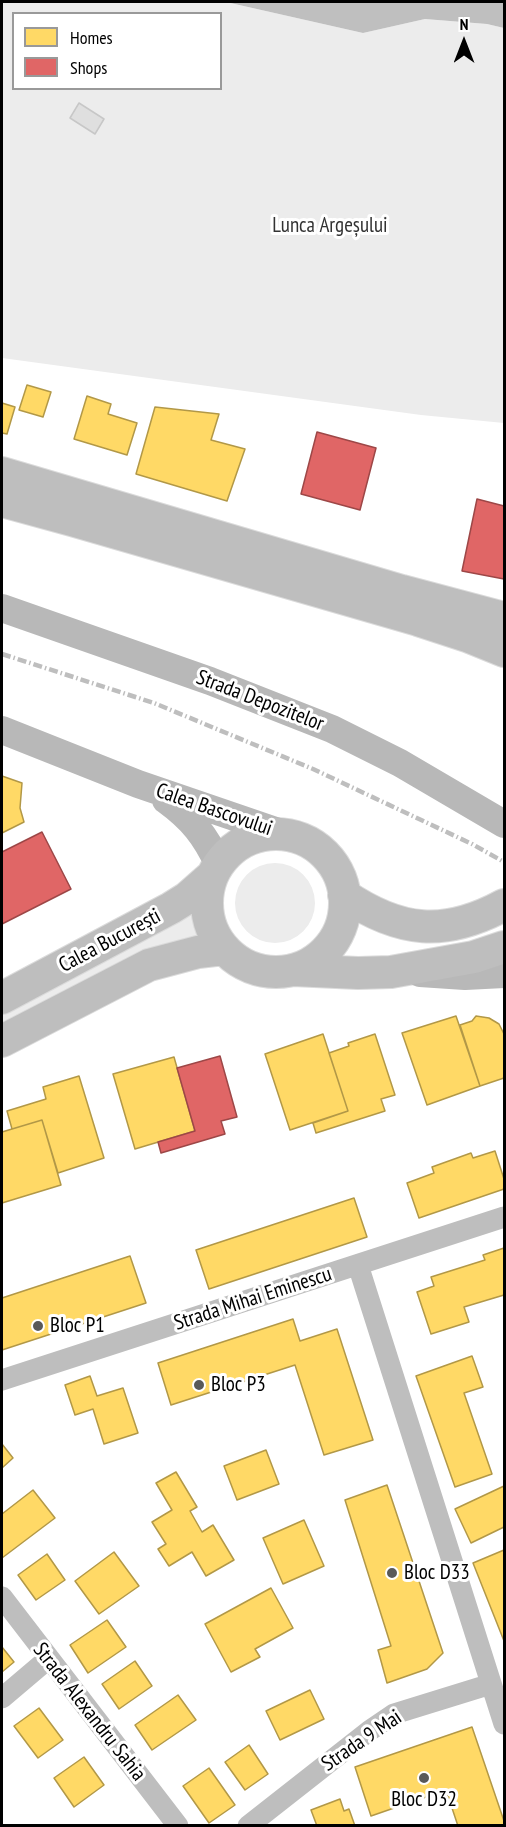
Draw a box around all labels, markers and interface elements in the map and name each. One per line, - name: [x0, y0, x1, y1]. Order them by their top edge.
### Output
- legend: [12, 12, 222, 90]
- north arrow: [434, 12, 494, 72]
- text: N: [460, 14, 468, 34]
- text: Homes: [70, 26, 113, 49]
- text: Shops: [70, 56, 107, 79]
- park label: Lunca Argeșului: [272, 213, 388, 239]
- street label: Strada Depozitelor: [193, 665, 327, 737]
- street label: Calea Bascovului: [153, 778, 275, 842]
- street label: Calea București: [55, 904, 165, 978]
- street label: Strada Mihai Eminescu: [171, 1262, 335, 1336]
- place label: Bloc P1: [50, 1313, 105, 1339]
- marker: Bloc P1: [31, 1319, 45, 1333]
- place label: Bloc P3: [211, 1372, 266, 1398]
- marker: Bloc P3: [192, 1378, 206, 1392]
- place label: Bloc D33: [404, 1560, 470, 1586]
- marker: Bloc D33: [385, 1566, 399, 1580]
- street label: Strada Alexandru Sahia: [27, 1638, 151, 1786]
- street label: Strada 9 Mai: [317, 1705, 407, 1777]
- marker: Bloc D32: [417, 1771, 431, 1785]
- place label: Bloc D32: [391, 1787, 457, 1813]

